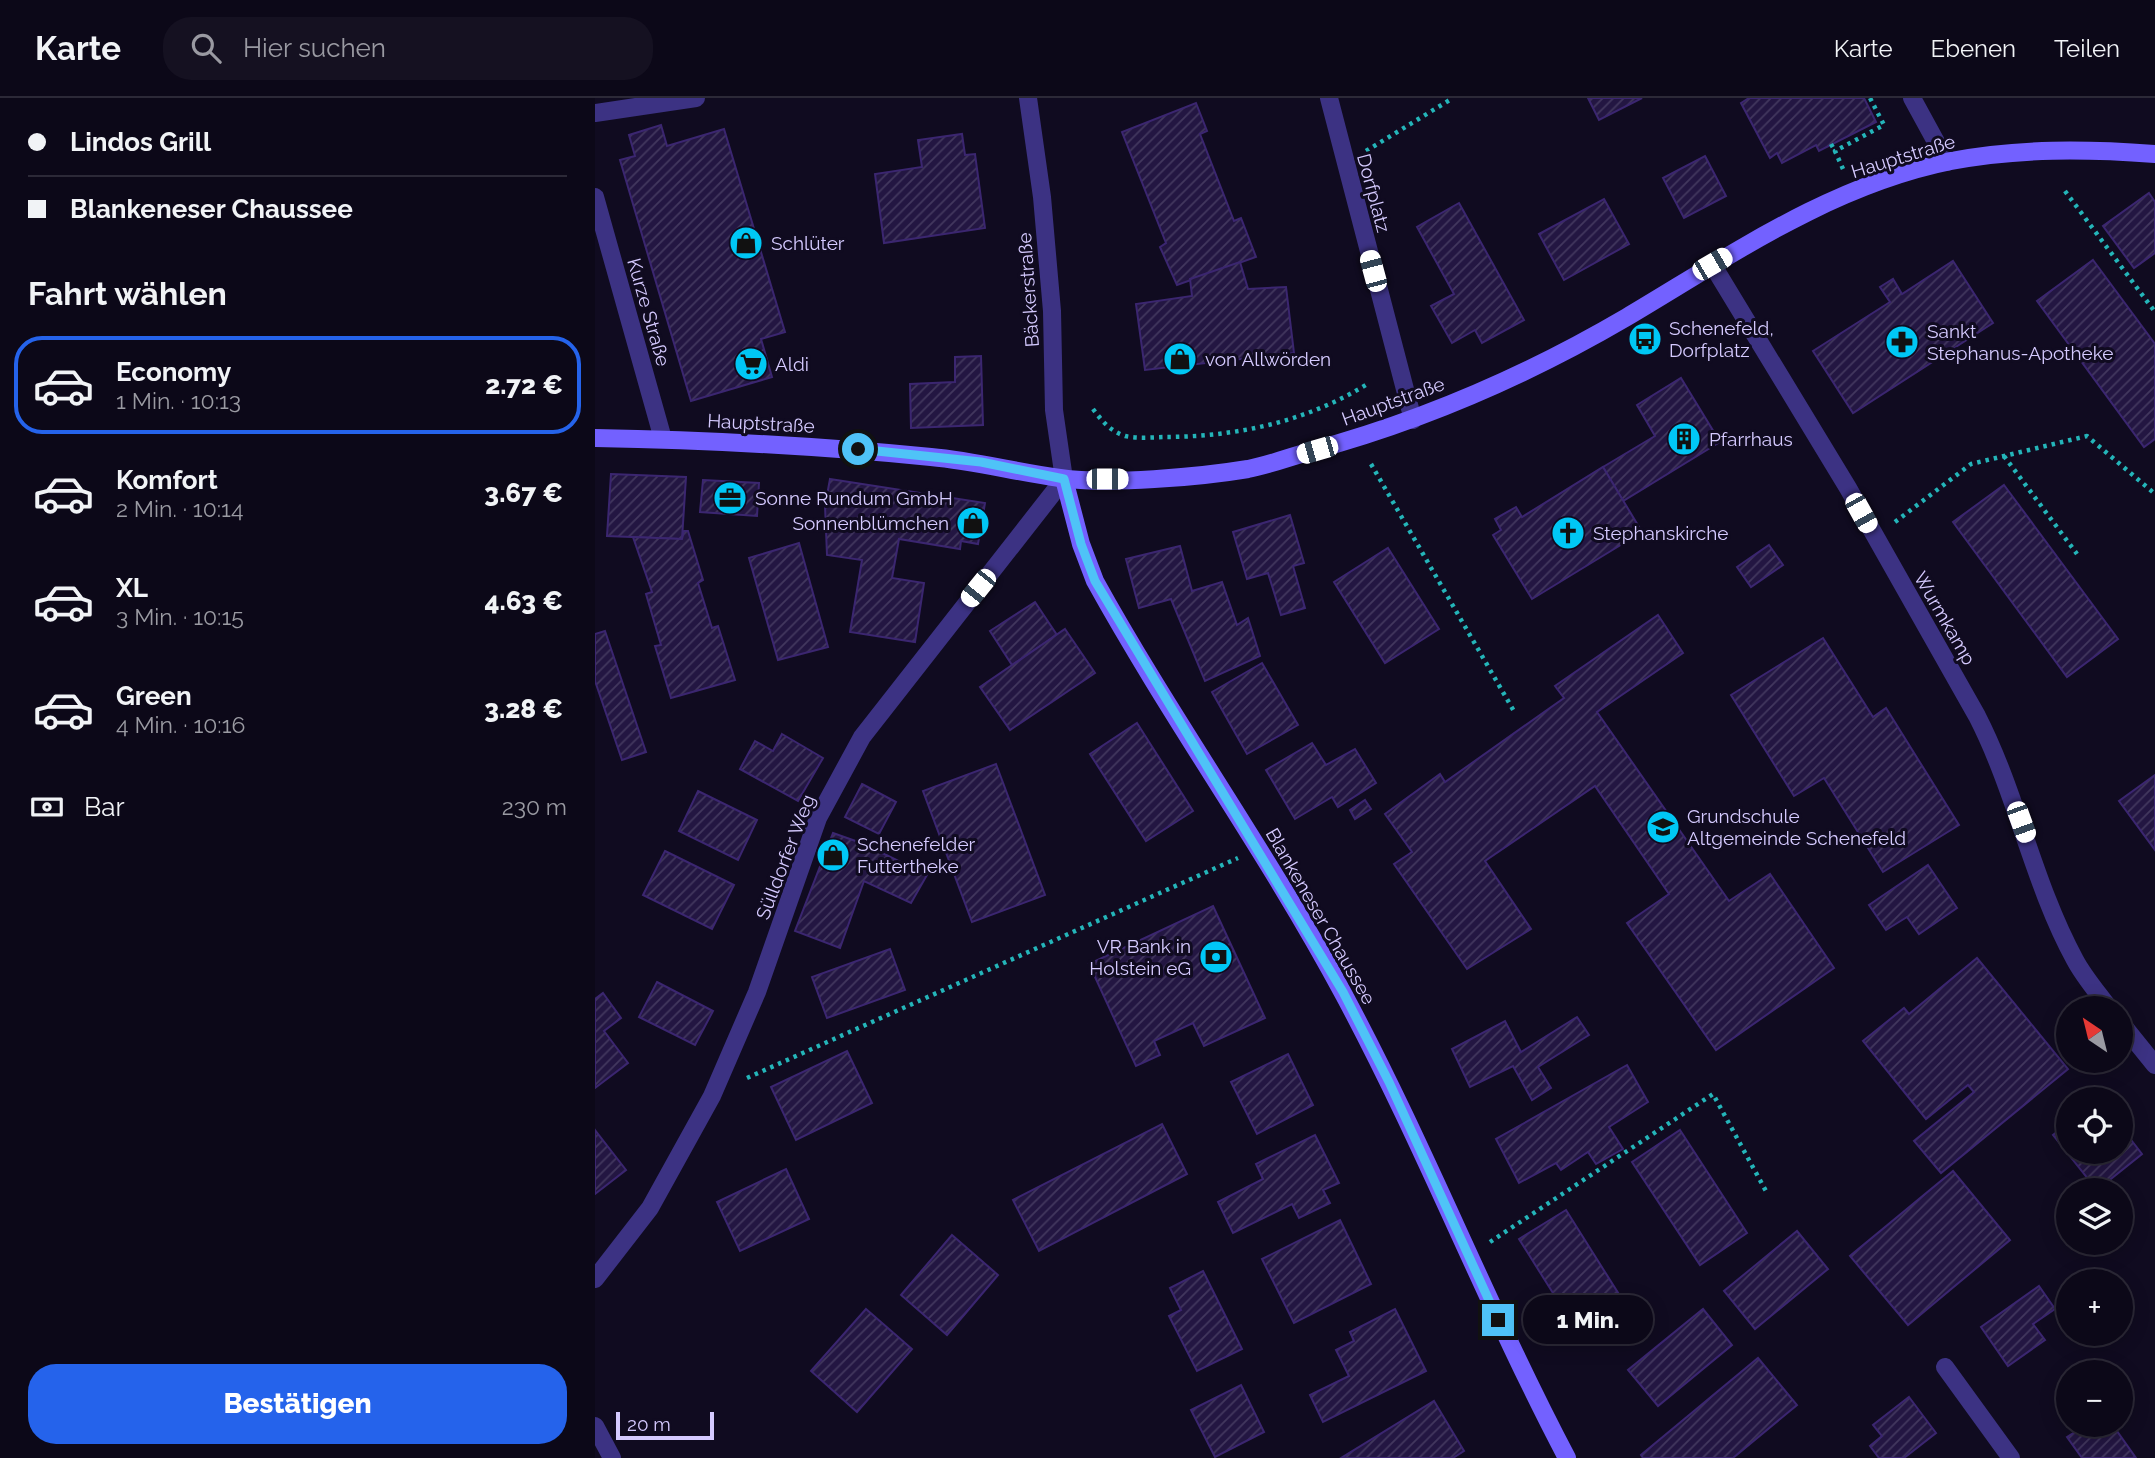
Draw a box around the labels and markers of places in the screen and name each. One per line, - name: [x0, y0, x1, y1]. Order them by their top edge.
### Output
- shop icon: Schlüter: [727, 224, 765, 262]
- place label: Schlüter: [771, 232, 845, 254]
- place label: Schenefeld, Dorfplatz: [1669, 317, 1774, 361]
- bus stop icon: Schenefeld, Dorfplatz: [1626, 320, 1664, 358]
- place label: Sankt Stephanus-Apotheke: [1927, 320, 2113, 364]
- pharmacy icon: Sankt Stephanus-Apotheke: [1883, 323, 1921, 361]
- shop icon: von Allwörden: [1161, 340, 1199, 378]
- supermarket icon: Aldi: [732, 345, 770, 383]
- place label: von Allwörden: [1205, 348, 1331, 370]
- place label: Aldi: [775, 353, 809, 375]
- building icon: Pfarrhaus: [1665, 420, 1703, 458]
- place label: Pfarrhaus: [1709, 428, 1793, 450]
- office icon: Sonne Rundum GmbH: [711, 479, 749, 517]
- place label: Sonne Rundum GmbH: [755, 487, 953, 509]
- shop icon: Sonnenblümchen: [954, 504, 992, 542]
- place label: Sonnenblümchen: [792, 512, 949, 534]
- church icon: Stephanskirche: [1549, 514, 1587, 552]
- place label: Stephanskirche: [1593, 522, 1728, 544]
- place label: Grundschule Altgemeinde Schenefeld: [1687, 805, 1906, 849]
- school or university icon: Grundschule Altgemeinde Schenefeld: [1644, 808, 1682, 846]
- place label: Schenefelder Futtertheke: [857, 833, 976, 877]
- shop icon: Schenefelder Futtertheke: [814, 836, 852, 874]
- place label: VR Bank in Holstein eG: [1089, 935, 1191, 979]
- bank icon: VR Bank in Holstein eG: [1197, 938, 1235, 976]

